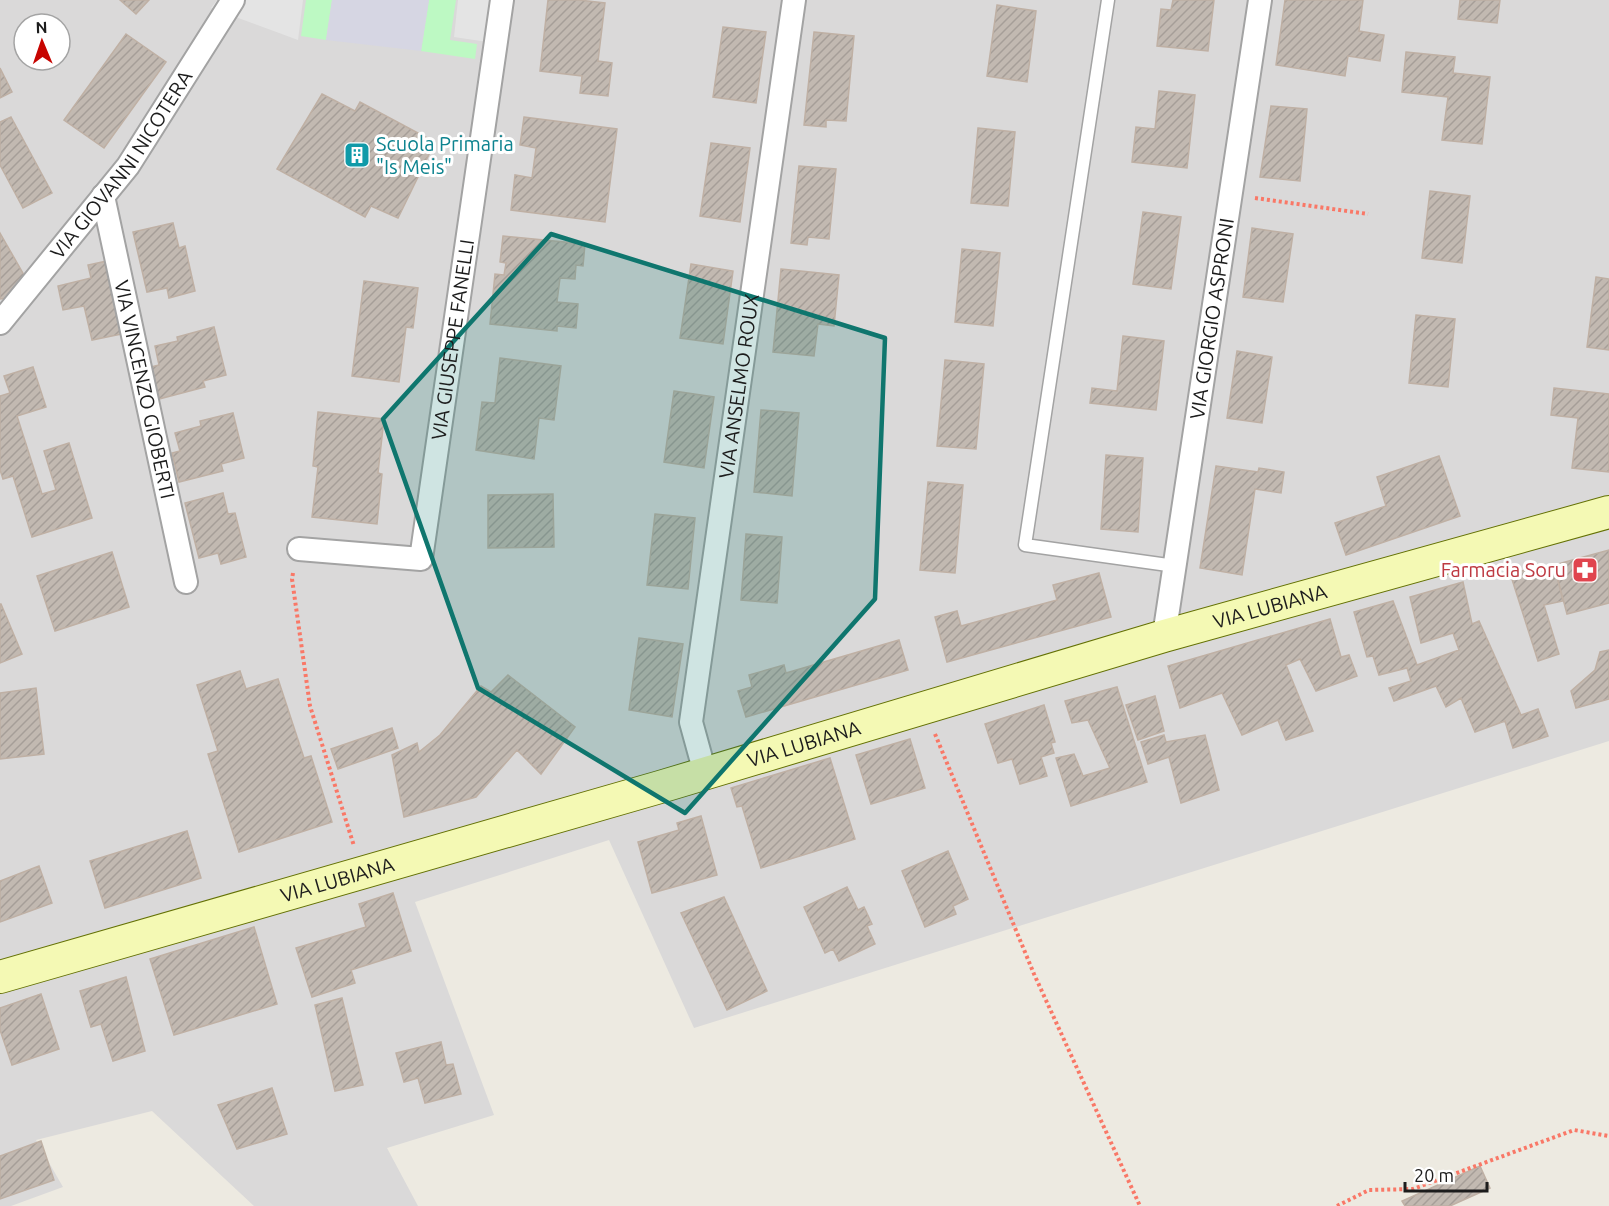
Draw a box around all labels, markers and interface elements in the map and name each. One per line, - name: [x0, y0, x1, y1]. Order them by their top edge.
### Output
- north arrow: [12, 12, 72, 72]
- text: N: [35, 18, 48, 36]
- street label: VIA GIOVANNI NICOTERA: [45, 66, 197, 263]
- place label: Scuola Primaria "Is Meis": [376, 132, 514, 178]
- building icon: Scuola Primaria "Is Meis": [342, 140, 372, 170]
- street label: VIA GIORGIO ASPRONI: [1185, 216, 1238, 421]
- street label: VIA GIUSEPPE FANELLI: [426, 238, 478, 442]
- street label: VIA VINCENZO GIOBERTI: [110, 278, 180, 501]
- street label: VIA ANSELMO ROUX: [714, 292, 763, 480]
- pharmacy icon: Farmacia Soru: [1570, 555, 1600, 585]
- place label: Farmacia Soru: [1441, 558, 1566, 581]
- street label: VIA LUBIANA: [1210, 579, 1329, 633]
- street label: VIA LUBIANA: [744, 716, 863, 771]
- street label: VIA LUBIANA: [278, 852, 397, 907]
- scale bar: [1405, 1155, 1488, 1193]
- text: 20 m: [1414, 1165, 1454, 1185]

